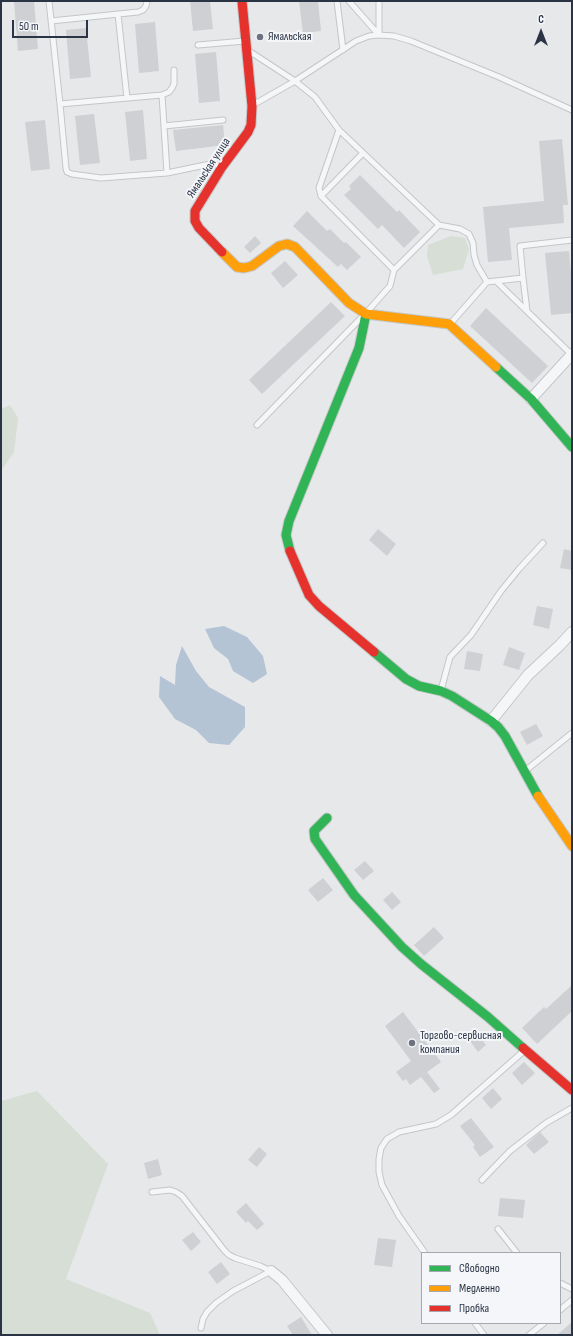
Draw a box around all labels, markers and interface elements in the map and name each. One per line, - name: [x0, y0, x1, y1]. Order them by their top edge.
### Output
- scale bar: [14, 12, 90, 38]
- north arrow: [521, 12, 561, 52]
- text: С: [538, 13, 544, 26]
- text: 50 m: [19, 19, 39, 34]
- place label: Ямальская: [268, 30, 311, 44]
- marker: Ямальская: [255, 32, 265, 42]
- street label: Ямальская улица: [184, 135, 234, 201]
- place label: Торгово-сервисная компания: [420, 1029, 501, 1057]
- marker: Торгово-сервисная компания: [407, 1038, 417, 1048]
- legend: [421, 1252, 561, 1324]
- text: Свободно: [459, 1261, 500, 1276]
- text: Медленно: [459, 1281, 500, 1296]
- text: Пробка: [459, 1301, 489, 1316]

